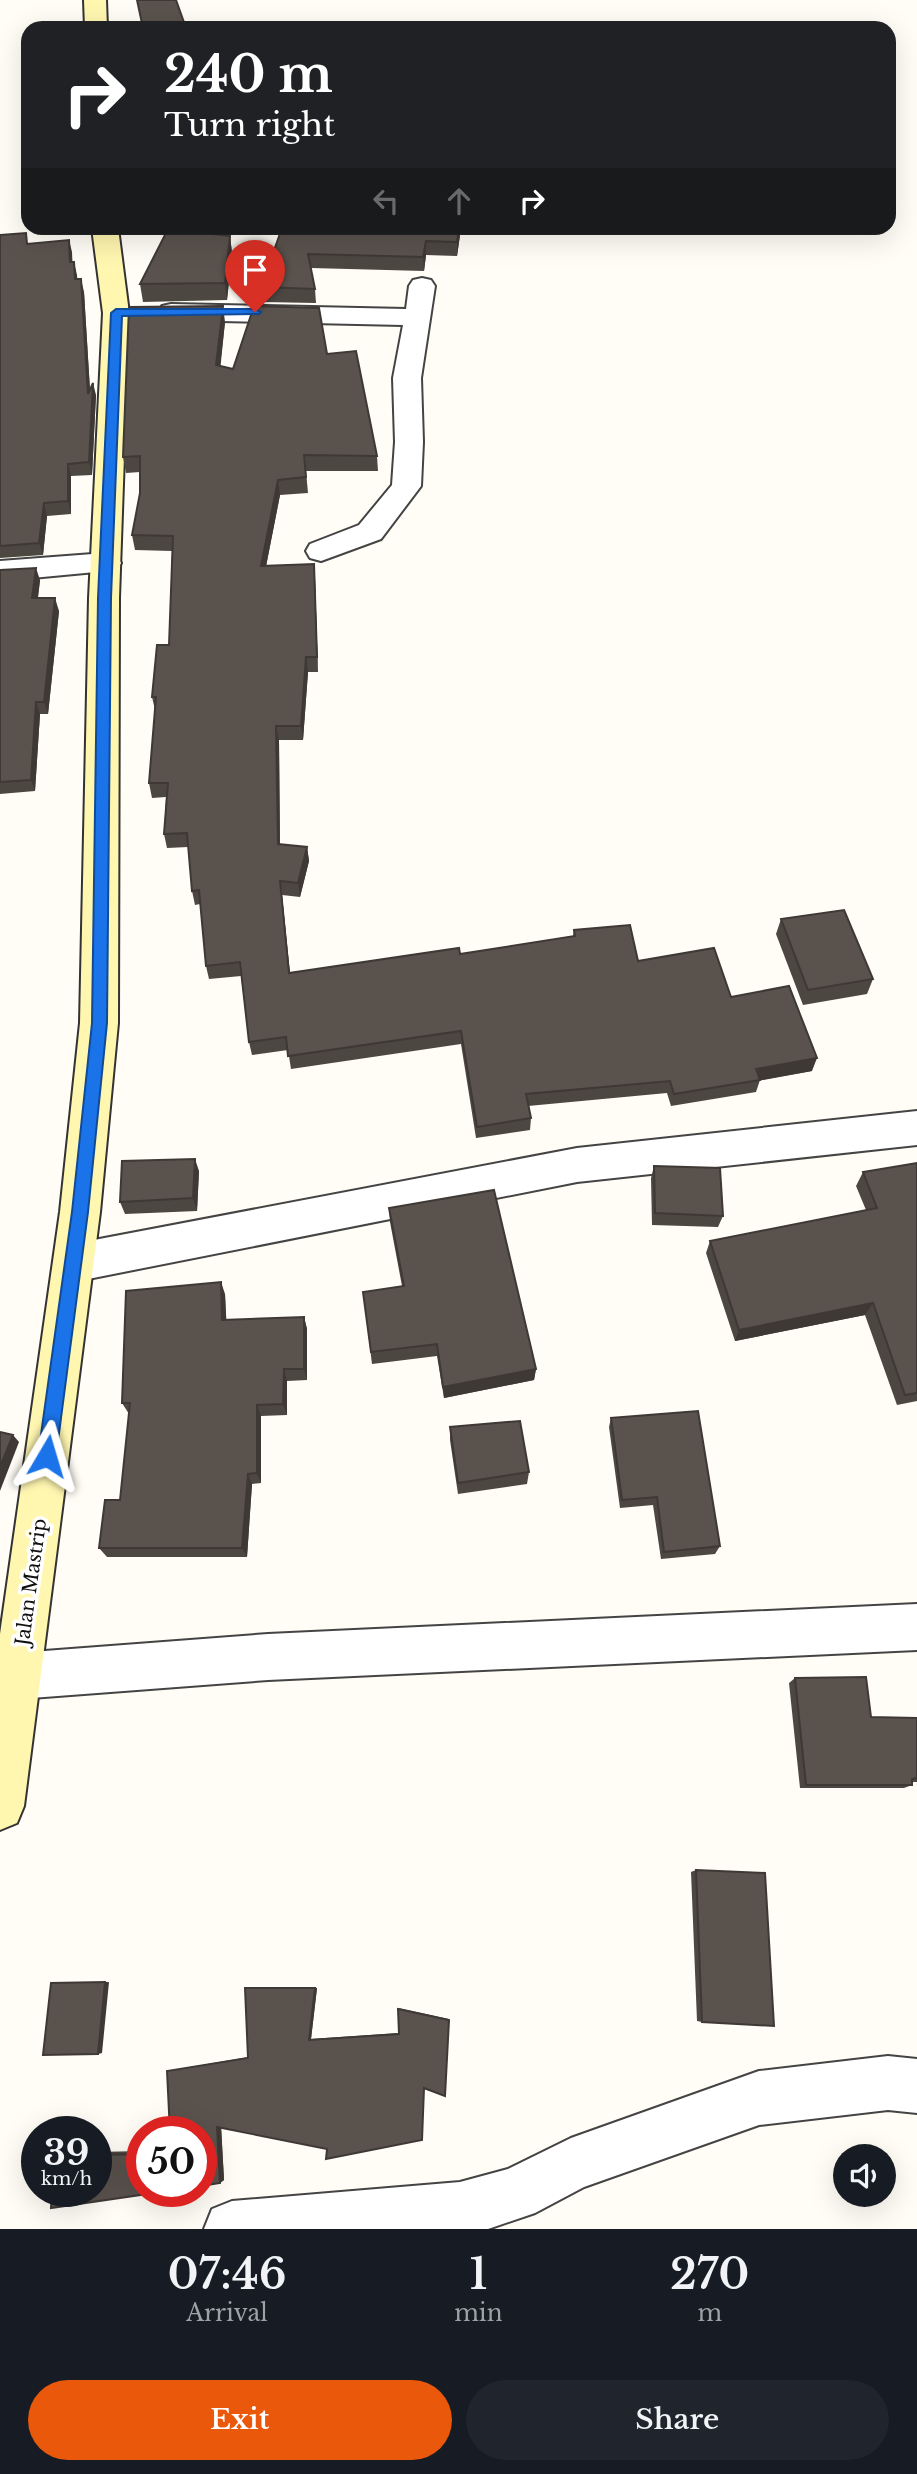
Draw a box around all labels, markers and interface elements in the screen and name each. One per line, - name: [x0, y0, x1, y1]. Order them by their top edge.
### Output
- text: 240 m: [164, 44, 333, 105]
- icon: right: [49, 49, 140, 140]
- text: Turn right: [164, 105, 335, 145]
- icon: left: [367, 182, 405, 220]
- icon: ahead: [440, 182, 478, 220]
- icon: right: [513, 182, 551, 220]
- pin: [225, 240, 285, 312]
- icon: arrive: [236, 251, 274, 289]
- position arrow: [10, 1419, 84, 1493]
- street label: Jalan Mastrip: [10, 1517, 51, 1650]
- speed limit sign: 50: [126, 2116, 217, 2207]
- text: 39: [44, 2131, 89, 2174]
- map controls: [833, 2144, 896, 2207]
- button: sound: [833, 2144, 896, 2207]
- text: km/h: [41, 2168, 92, 2190]
- text: 07:46: [167, 2248, 287, 2300]
- text: 1: [469, 2248, 488, 2300]
- text: 270: [670, 2248, 750, 2300]
- text: Arrival: [186, 2299, 268, 2327]
- text: min: [454, 2299, 503, 2327]
- text: m: [697, 2299, 722, 2327]
- button: Exit: [28, 2380, 452, 2460]
- button: Share: [466, 2380, 889, 2460]

